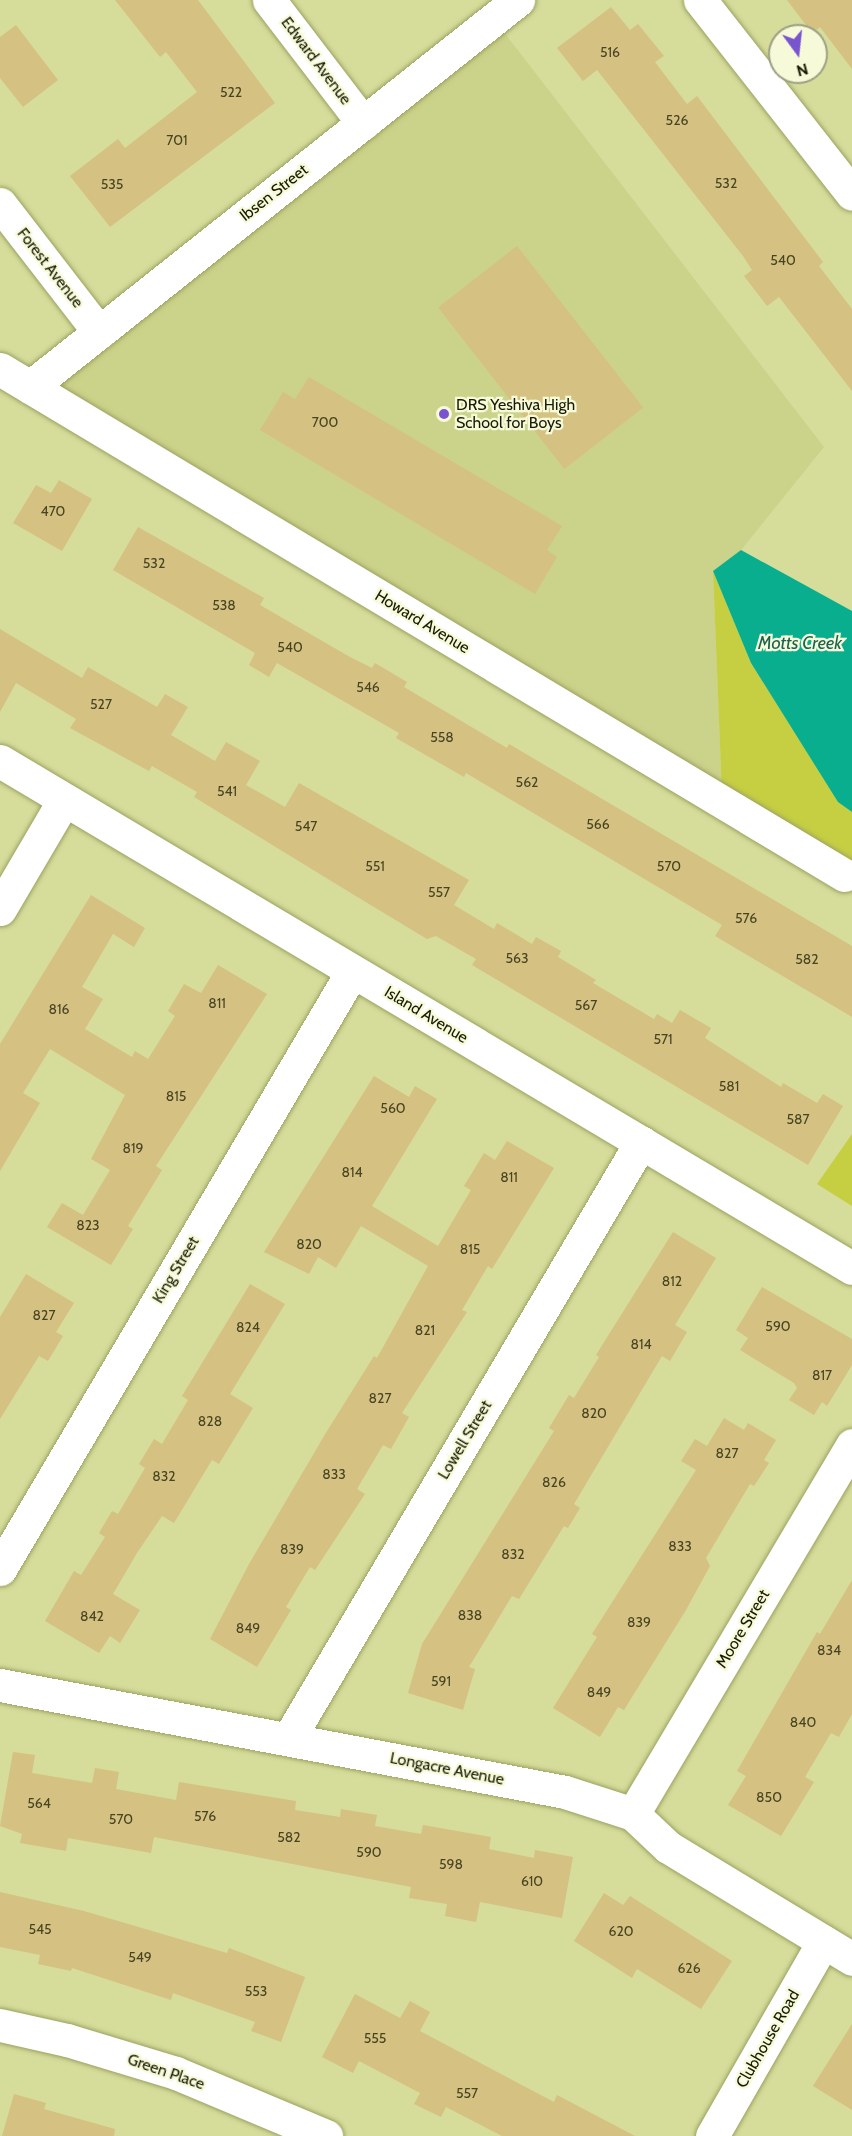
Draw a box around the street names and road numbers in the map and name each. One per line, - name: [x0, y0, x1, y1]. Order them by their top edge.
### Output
- street label: Edward Avenue: [277, 13, 355, 109]
- street label: Ibsen Street: [236, 160, 312, 226]
- street label: Forest Avenue: [13, 224, 87, 312]
- street label: Howard Avenue: [371, 586, 473, 658]
- street label: Island Avenue: [381, 983, 471, 1047]
- street label: King Street: [149, 1233, 203, 1307]
- street label: Lowell Street: [434, 1397, 496, 1483]
- street label: Moore Street: [712, 1586, 774, 1672]
- street label: Longacre Avenue: [388, 1749, 506, 1789]
- street label: Clubhouse Road: [732, 1987, 804, 2091]
- street label: Green Place: [125, 2050, 207, 2094]

